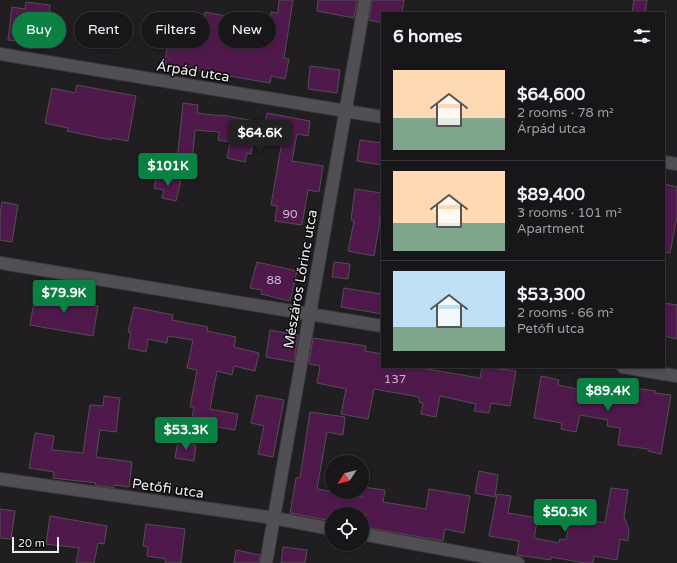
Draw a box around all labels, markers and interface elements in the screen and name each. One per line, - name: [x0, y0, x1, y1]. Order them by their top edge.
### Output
- chip: Buy: [12, 12, 66, 48]
- chip: Rent: [74, 12, 133, 48]
- chip: Filters: [141, 12, 210, 48]
- chip: New: [218, 12, 276, 48]
- icon: filters: [631, 25, 653, 47]
- text: 6 homes: [393, 26, 462, 47]
- street label: Árpád utca: [155, 57, 231, 86]
- text: $64,600: [517, 84, 585, 105]
- icon: home: [425, 86, 473, 134]
- text: 2 rooms · 78 m²: [517, 105, 614, 121]
- pin: $64.6K: [227, 120, 293, 154]
- text: Árpád utca: [517, 121, 586, 137]
- text: $64.6K: [238, 125, 282, 141]
- pin: $101K: [140, 153, 196, 187]
- text: $101K: [147, 158, 189, 174]
- text: $89,400: [517, 184, 585, 205]
- icon: home: [425, 187, 473, 235]
- text: 3 rooms · 101 m²: [517, 205, 622, 221]
- house number: 90: [282, 207, 298, 221]
- street label: Mészáros Lőrinc utca: [280, 208, 321, 350]
- text: Apartment: [517, 221, 584, 237]
- house number: 88: [266, 273, 282, 287]
- pin: $79.9K: [31, 280, 97, 314]
- text: $53,300: [517, 284, 585, 305]
- text: $79.9K: [42, 285, 86, 301]
- icon: home: [425, 287, 473, 335]
- text: 2 rooms · 66 m²: [517, 305, 614, 321]
- text: Petőfi utca: [517, 321, 584, 337]
- house number: 137: [384, 372, 406, 386]
- pin: $89.4K: [575, 378, 641, 412]
- text: $89.4K: [586, 383, 630, 399]
- pin: $53.3K: [153, 417, 219, 451]
- text: $53.3K: [164, 422, 208, 438]
- north arrow: [325, 455, 369, 499]
- map controls: [325, 455, 369, 551]
- street label: Petőfi utca: [131, 475, 205, 502]
- pin: $50.3K: [532, 499, 598, 533]
- text: $50.3K: [543, 504, 587, 520]
- button: locate: [325, 507, 369, 551]
- scale bar: [12, 535, 59, 554]
- text: 20 m: [18, 537, 45, 550]

